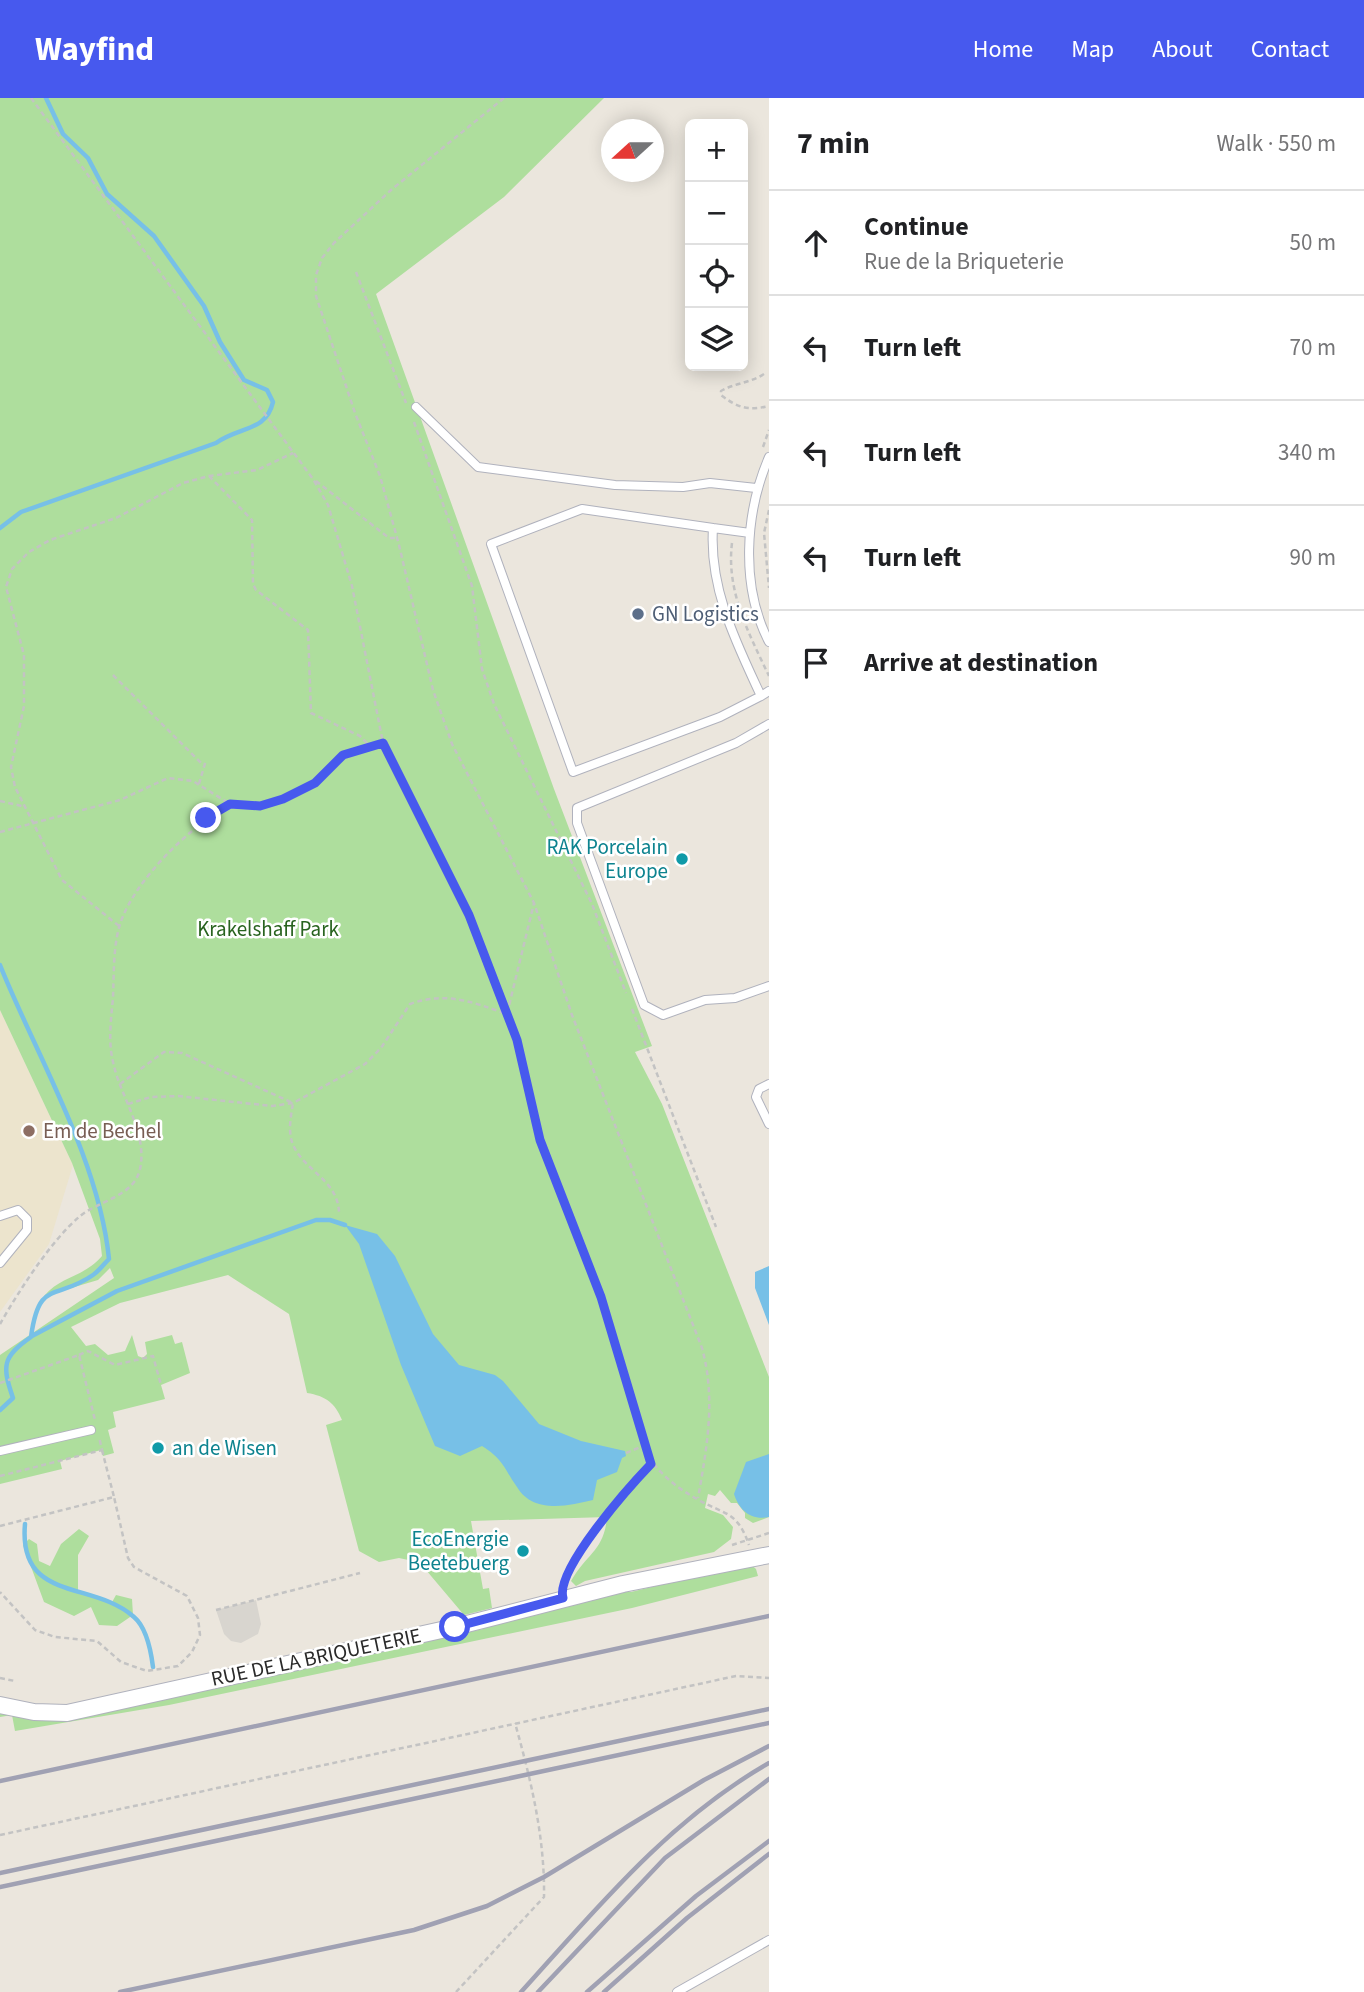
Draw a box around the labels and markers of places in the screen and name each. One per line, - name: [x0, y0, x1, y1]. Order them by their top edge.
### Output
- place label: GN Logistics: [652, 599, 759, 629]
- marker: GN Logistics: [630, 606, 646, 622]
- place label: RAK Porcelain Europe: [546, 832, 668, 886]
- marker: RAK Porcelain Europe: [674, 851, 690, 867]
- place label: Em de Bechel: [43, 1116, 161, 1146]
- marker: Em de Bechel: [21, 1123, 37, 1139]
- place label: an de Wisen: [172, 1433, 277, 1463]
- marker: an de Wisen: [150, 1440, 166, 1456]
- place label: EcoEnergie Beetebuerg: [408, 1524, 509, 1578]
- marker: EcoEnergie Beetebuerg: [515, 1543, 531, 1559]

